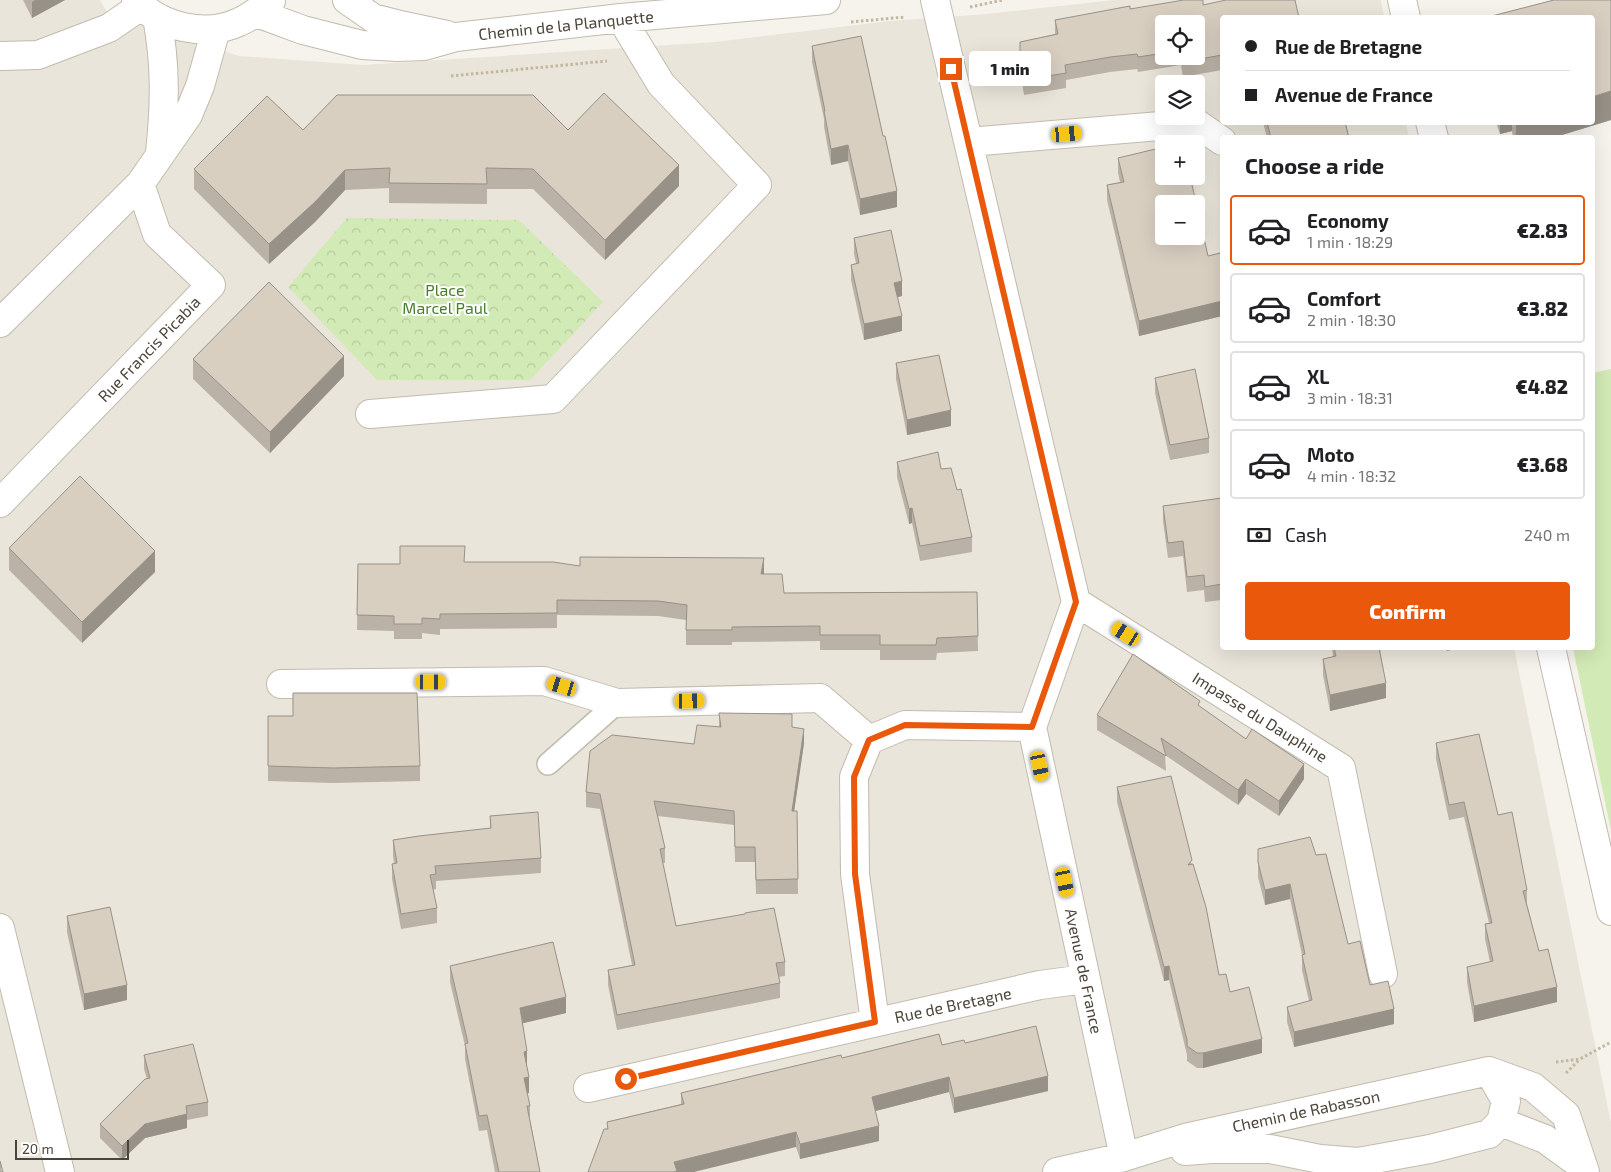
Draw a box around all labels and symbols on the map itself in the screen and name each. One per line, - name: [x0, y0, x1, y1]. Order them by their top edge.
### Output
- street label: Chemin de la Planquette: [477, 6, 655, 43]
- callout: 1 min: [968, 52, 1051, 86]
- route end: [940, 58, 962, 80]
- car: [1051, 125, 1082, 143]
- park label: Place Marcel Paul: [402, 280, 488, 317]
- street label: Rue Francis Picabia: [93, 292, 204, 405]
- car: [1109, 620, 1142, 648]
- street label: Impasse du Dauphine: [1189, 667, 1331, 766]
- car: [545, 674, 578, 698]
- car: [416, 675, 446, 690]
- car: [674, 693, 705, 709]
- car: [1029, 750, 1050, 782]
- car: [1054, 866, 1075, 898]
- street label: Avenue de France: [1062, 906, 1107, 1035]
- street label: Rue de Bretagne: [893, 983, 1013, 1026]
- route start: [615, 1068, 637, 1090]
- street label: Chemin de Rabasson: [1230, 1086, 1381, 1135]
- scale bar: [15, 1137, 129, 1160]

